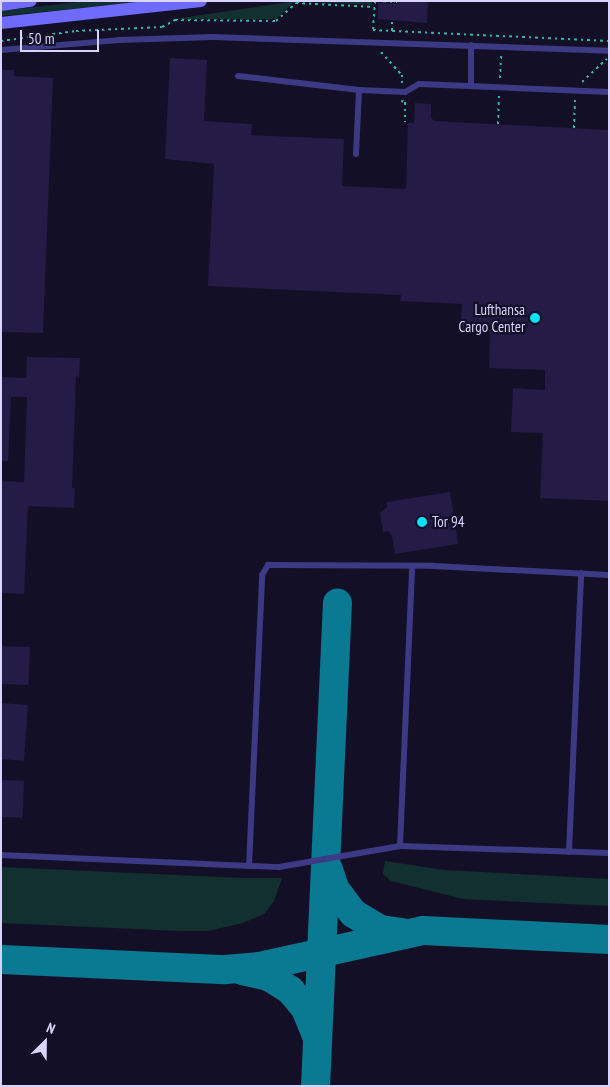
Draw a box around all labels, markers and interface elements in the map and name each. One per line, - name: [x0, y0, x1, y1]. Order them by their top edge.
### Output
- scale bar: [22, 20, 101, 52]
- text: 50 m: [28, 29, 54, 48]
- place label: Lufthansa Cargo Center: [459, 300, 525, 335]
- marker: Lufthansa Cargo Center: [529, 312, 541, 324]
- place label: Tor 94: [432, 513, 464, 531]
- marker: Tor 94: [416, 516, 428, 528]
- north arrow: [20, 1017, 70, 1067]
- text: N: [44, 1018, 58, 1038]

